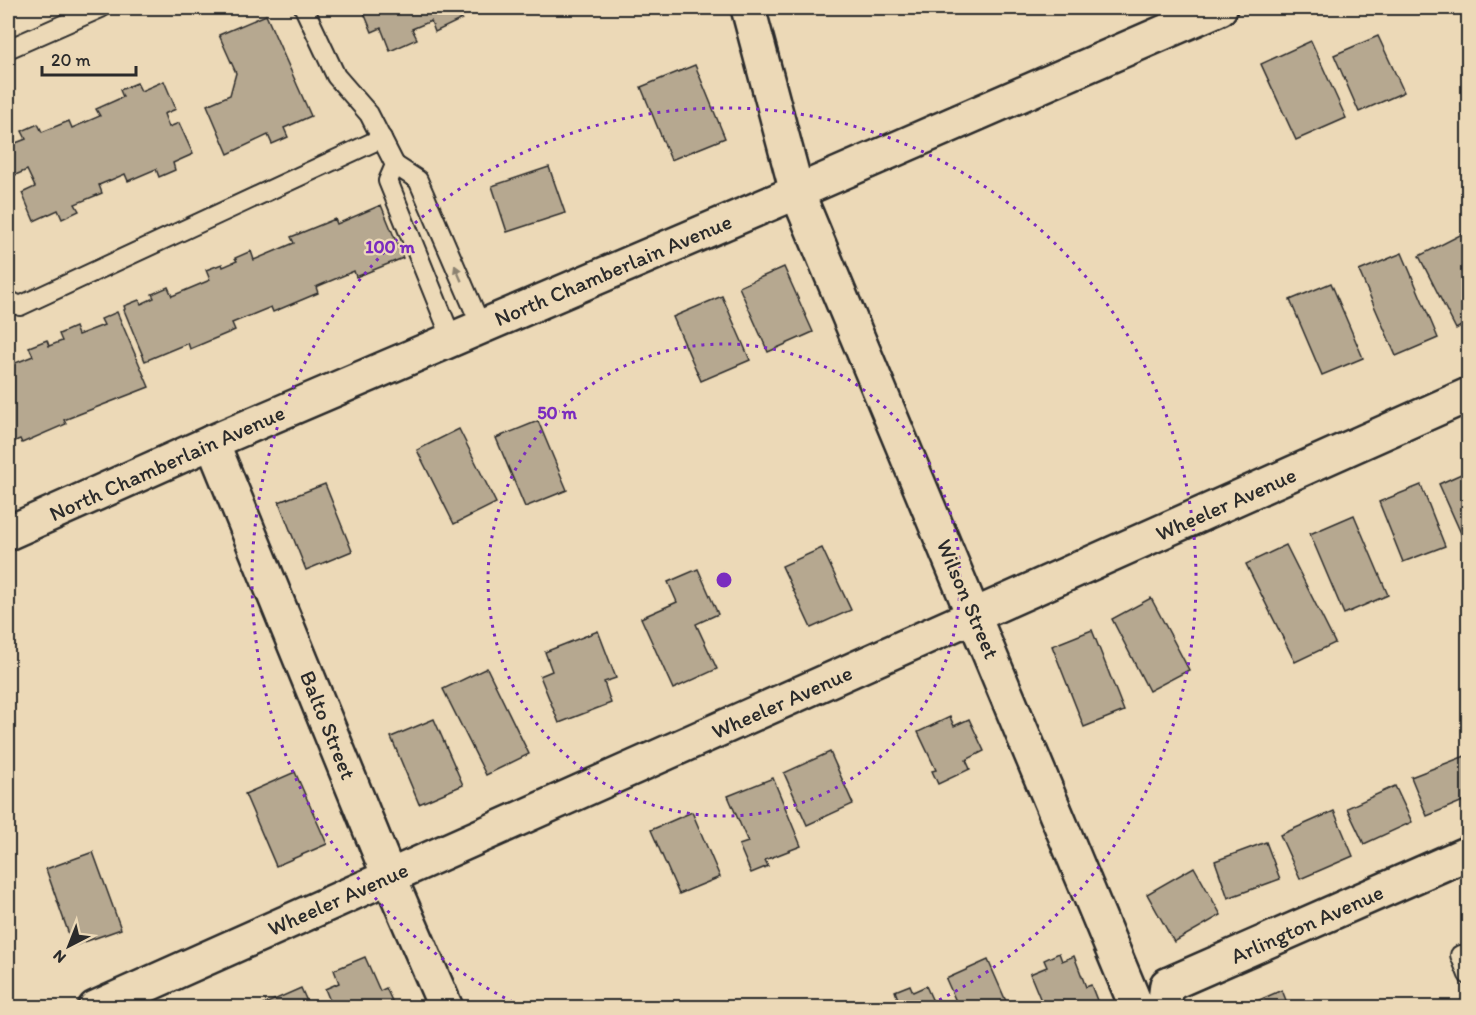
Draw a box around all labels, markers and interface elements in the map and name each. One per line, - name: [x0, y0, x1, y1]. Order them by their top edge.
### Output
- scale bar: [42, 39, 136, 77]
- text: 20 m: [51, 49, 91, 71]
- street label: North Chamberlain Avenue: [490, 208, 736, 332]
- text: 100 m: [365, 236, 416, 258]
- one-way arrow: [453, 263, 463, 281]
- street label: North Chamberlain Avenue: [45, 399, 289, 527]
- text: 50 m: [537, 402, 578, 424]
- street label: Wheeler Avenue: [1152, 461, 1300, 547]
- street label: Wilson Street: [931, 535, 1005, 663]
- centre of rings: [714, 570, 734, 590]
- street label: Wheeler Avenue: [708, 659, 856, 745]
- street label: Balto Street: [294, 667, 362, 783]
- street label: Wheeler Avenue: [264, 856, 412, 942]
- street label: Arlington Avenue: [1227, 878, 1387, 970]
- north arrow: [39, 916, 99, 976]
- text: N: [49, 946, 70, 967]

